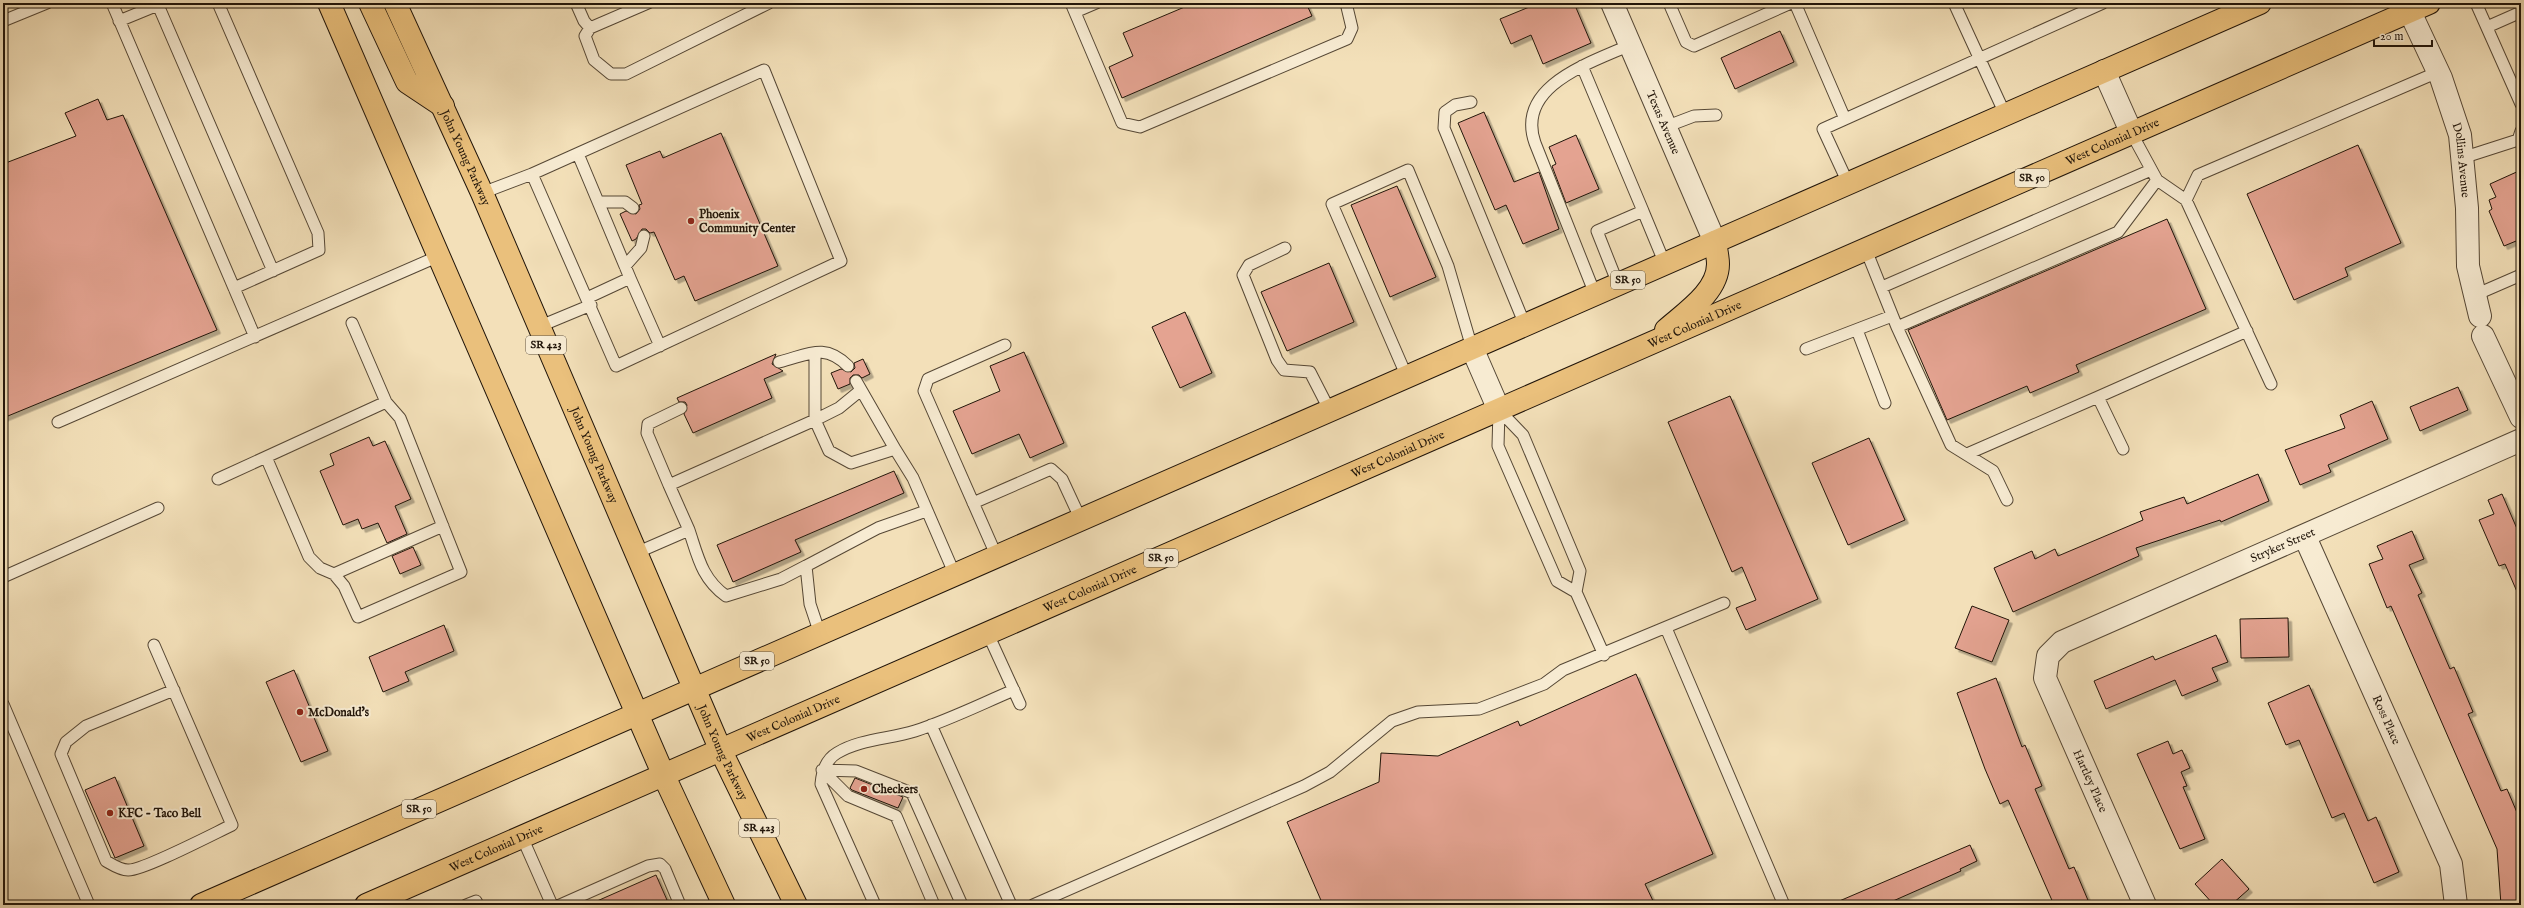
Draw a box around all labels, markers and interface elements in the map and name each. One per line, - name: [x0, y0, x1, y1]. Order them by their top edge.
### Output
- scale bar: [2374, 22, 2432, 48]
- text: 20 m: [2380, 29, 2403, 44]
- street label: Texas Avenue: [1643, 88, 1684, 157]
- street label: John Young Parkway: [436, 105, 494, 208]
- street label: West Colonial Drive: [2063, 114, 2162, 168]
- street label: Dollins Avenue: [2449, 120, 2474, 199]
- road number: SR 50: [2015, 169, 2049, 187]
- place label: Phoenix Community Center: [699, 207, 796, 237]
- marker: Phoenix Community Center: [686, 216, 696, 226]
- road number: SR 50: [1611, 271, 1645, 289]
- street label: West Colonial Drive: [1645, 297, 1744, 351]
- road number: SR 423: [526, 336, 566, 354]
- street label: John Young Parkway: [565, 403, 622, 506]
- street label: West Colonial Drive: [1349, 427, 1447, 481]
- street label: Stryker Street: [2248, 524, 2317, 566]
- road number: SR 50: [1144, 549, 1178, 567]
- street label: West Colonial Drive: [1041, 561, 1139, 616]
- road number: SR 50: [740, 652, 774, 670]
- street label: West Colonial Drive: [744, 691, 843, 745]
- street label: Ross Place: [2369, 693, 2404, 747]
- street label: John Young Parkway: [693, 700, 751, 803]
- place label: McDonald's: [308, 705, 370, 720]
- marker: McDonald's: [295, 707, 305, 717]
- street label: Hartley Place: [2069, 747, 2111, 815]
- place label: Checkers: [872, 782, 919, 797]
- marker: Checkers: [859, 784, 869, 794]
- road number: SR 50: [402, 800, 436, 818]
- place label: KFC - Taco Bell: [118, 806, 202, 821]
- marker: KFC - Taco Bell: [105, 808, 115, 818]
- road number: SR 423: [739, 819, 779, 837]
- street label: West Colonial Drive: [447, 821, 546, 875]

